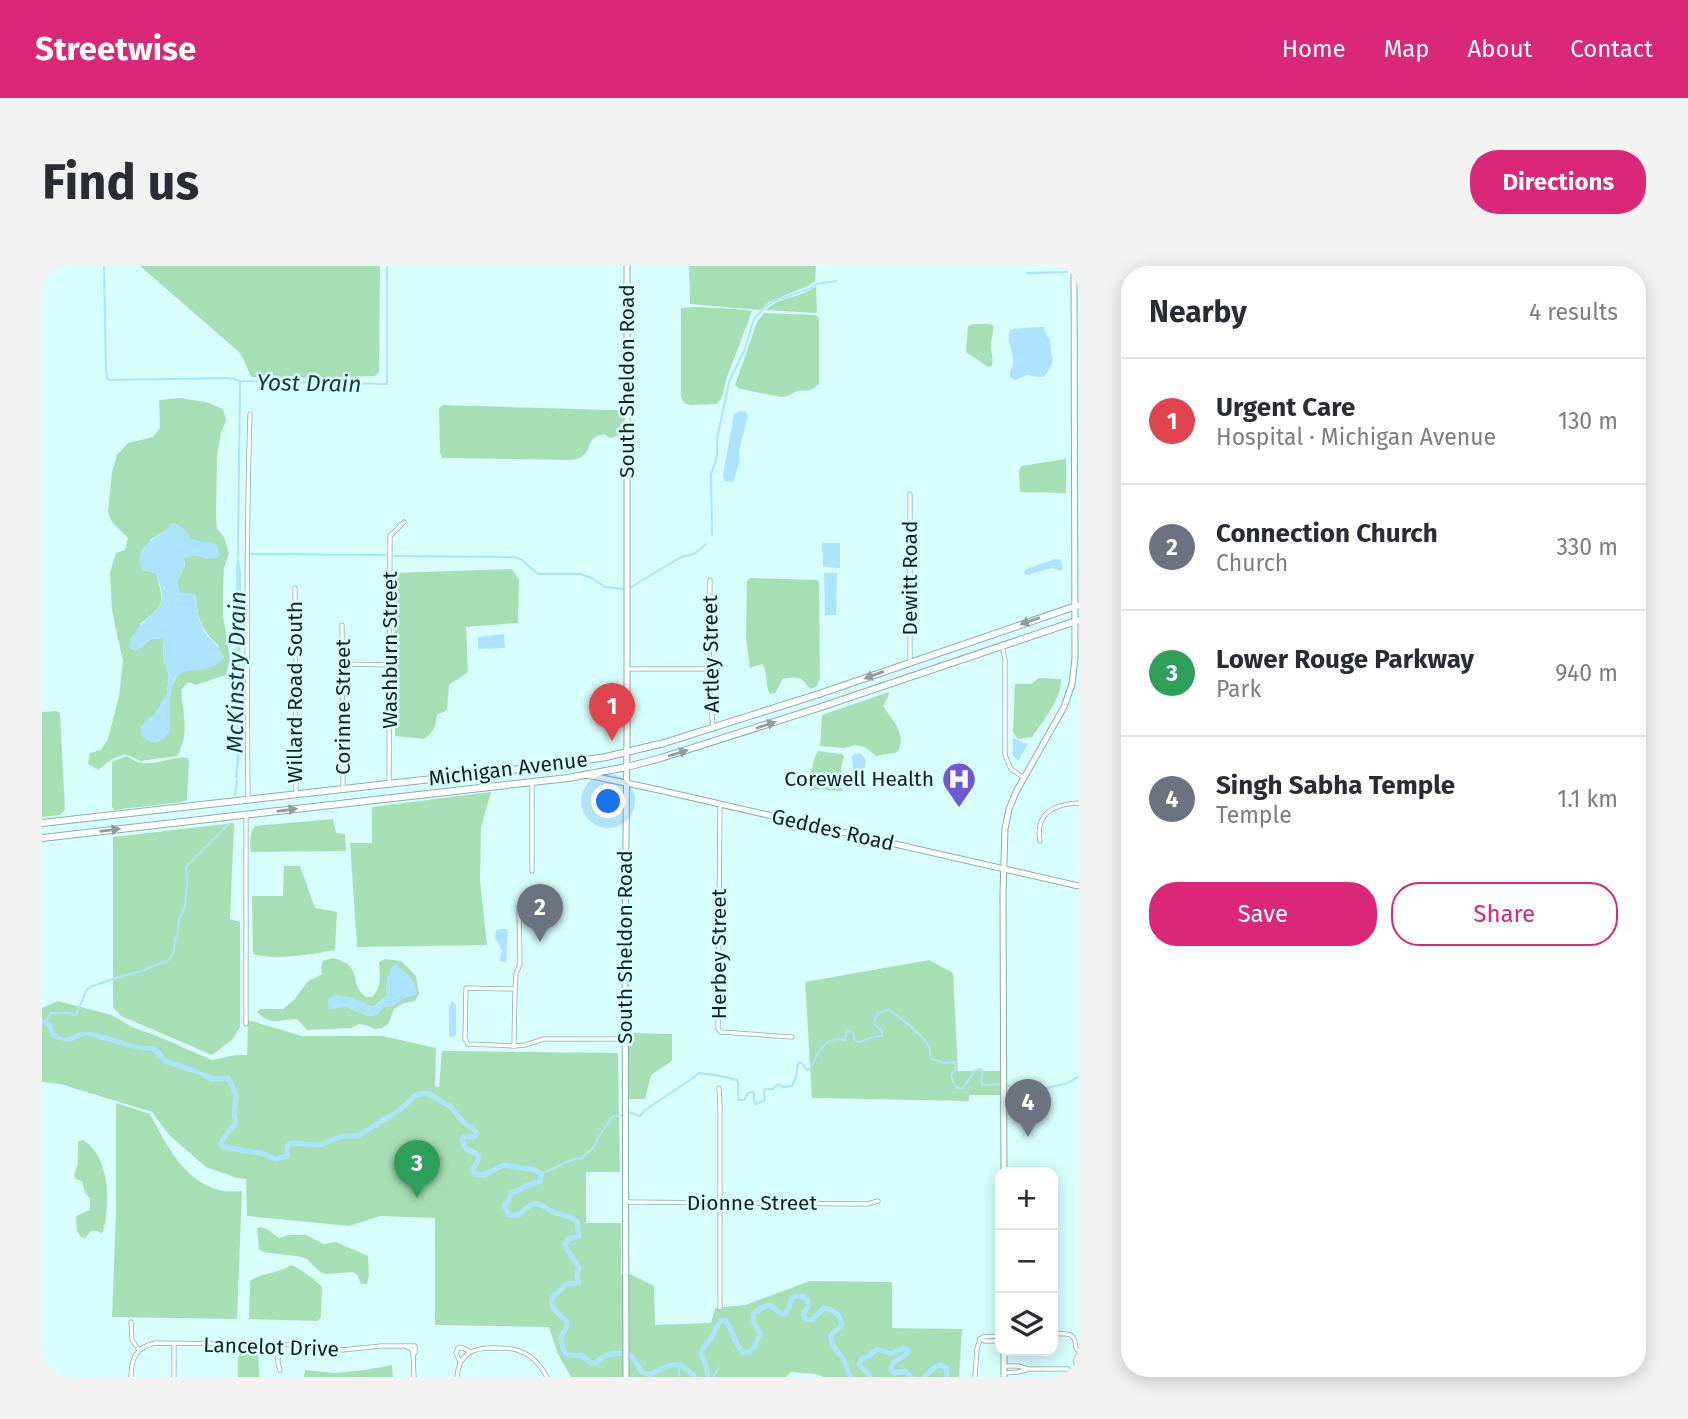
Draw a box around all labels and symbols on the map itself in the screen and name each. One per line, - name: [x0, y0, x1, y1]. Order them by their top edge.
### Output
- street label: South Sheldon Road: [614, 284, 640, 478]
- water label: Yost Drain: [256, 368, 362, 398]
- street label: Dewitt Road: [897, 520, 923, 636]
- street label: Washburn Street: [377, 571, 403, 729]
- water label: McKinstry Drain: [221, 591, 251, 753]
- street label: Artley Street: [697, 594, 725, 713]
- street label: Willard Road South: [282, 601, 308, 783]
- one-way arrow: [1020, 616, 1041, 627]
- street label: Corinne Street: [330, 638, 356, 775]
- one-way arrow: [864, 670, 885, 681]
- pin: 1: [589, 683, 635, 741]
- one-way arrow: [756, 719, 777, 730]
- street label: Michigan Avenue: [427, 746, 589, 792]
- one-way arrow: [668, 747, 689, 758]
- hospital icon: Corewell Health: [940, 760, 978, 809]
- place label: Corewell Health: [784, 766, 934, 792]
- your location: [591, 784, 625, 818]
- street label: Geddes Road: [769, 803, 897, 857]
- one-way arrow: [276, 804, 298, 815]
- one-way arrow: [99, 825, 121, 836]
- street label: South Sheldon Road: [612, 850, 638, 1044]
- pin: 2: [517, 884, 563, 942]
- street label: Herbey Street: [706, 888, 732, 1019]
- pin: 4: [1005, 1079, 1051, 1137]
- pin: 3: [394, 1140, 440, 1198]
- street label: Dionne Street: [687, 1190, 818, 1216]
- street label: Lancelot Drive: [203, 1332, 339, 1362]

